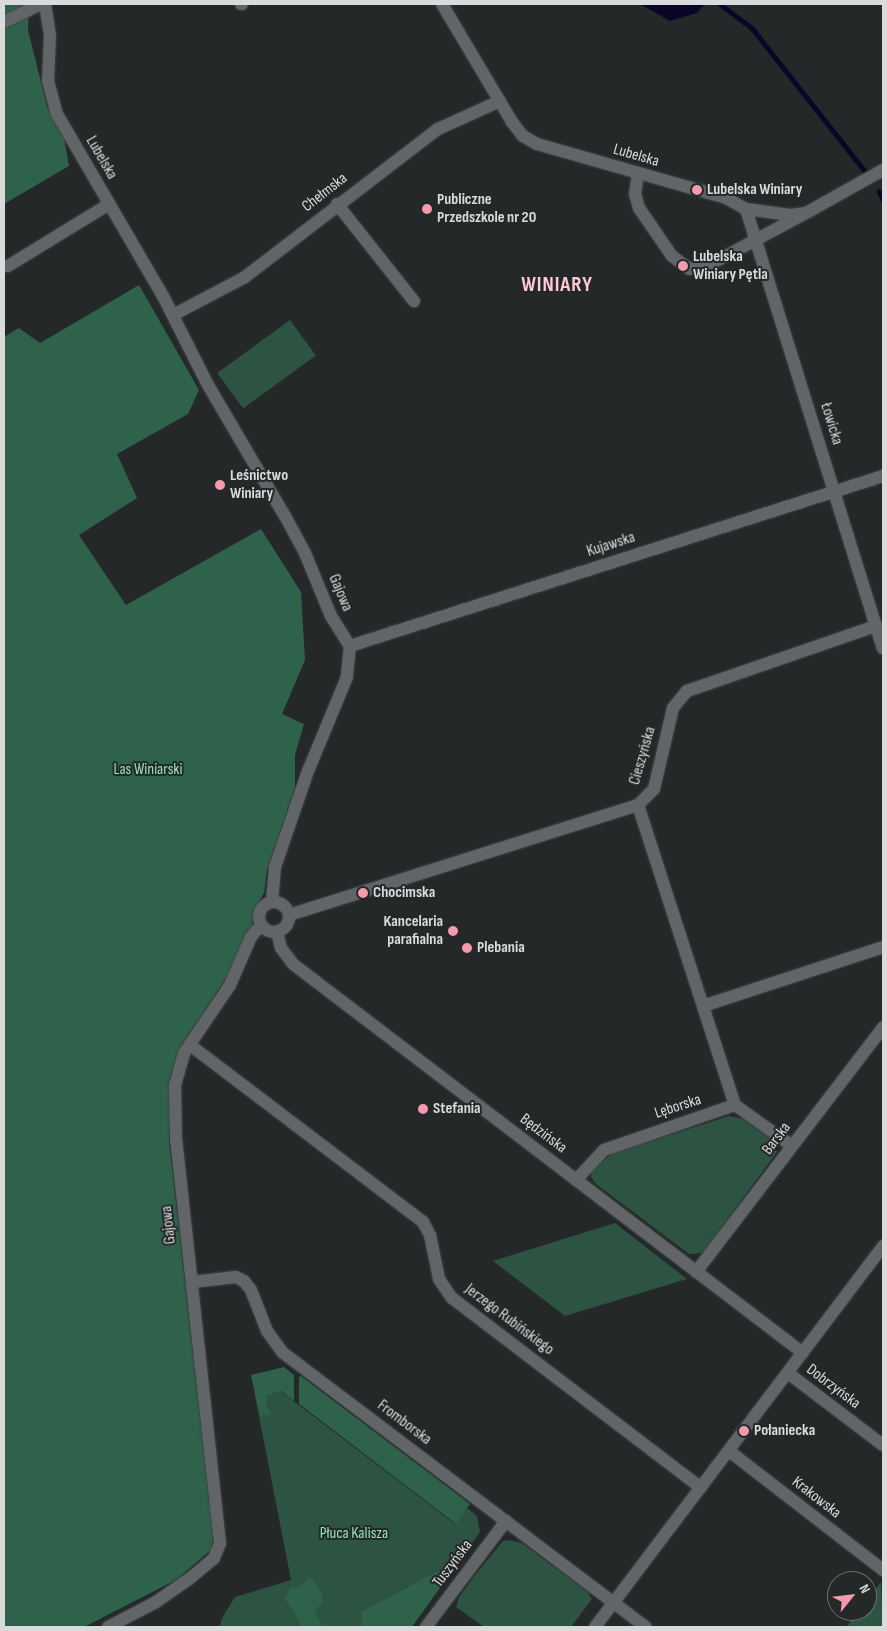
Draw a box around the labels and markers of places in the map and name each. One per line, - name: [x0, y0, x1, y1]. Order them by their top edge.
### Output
- place label: Lubelska Winiary: [707, 180, 802, 200]
- marker: Lubelska Winiary: [691, 184, 703, 196]
- place label: Publiczne Przedszkole nr 20: [437, 190, 536, 228]
- marker: Publiczne Przedszkole nr 20: [421, 203, 433, 215]
- place label: Lubelska Winiary Pętla: [693, 247, 768, 285]
- marker: Lubelska Winiary Pętla: [677, 260, 689, 272]
- place label: Leśnictwo Winiary: [230, 466, 288, 504]
- marker: Leśnictwo Winiary: [214, 479, 226, 491]
- place label: Chocimska: [373, 883, 435, 903]
- marker: Chocimska: [357, 887, 369, 899]
- place label: Kancelaria parafialna: [384, 912, 443, 950]
- marker: Kancelaria parafialna: [447, 925, 459, 937]
- place label: Plebania: [477, 938, 525, 958]
- marker: Plebania: [461, 942, 473, 954]
- place label: Stefania: [433, 1099, 481, 1119]
- marker: Stefania: [417, 1103, 429, 1115]
- place label: Połaniecka: [754, 1421, 815, 1441]
- marker: Połaniecka: [738, 1425, 750, 1437]

